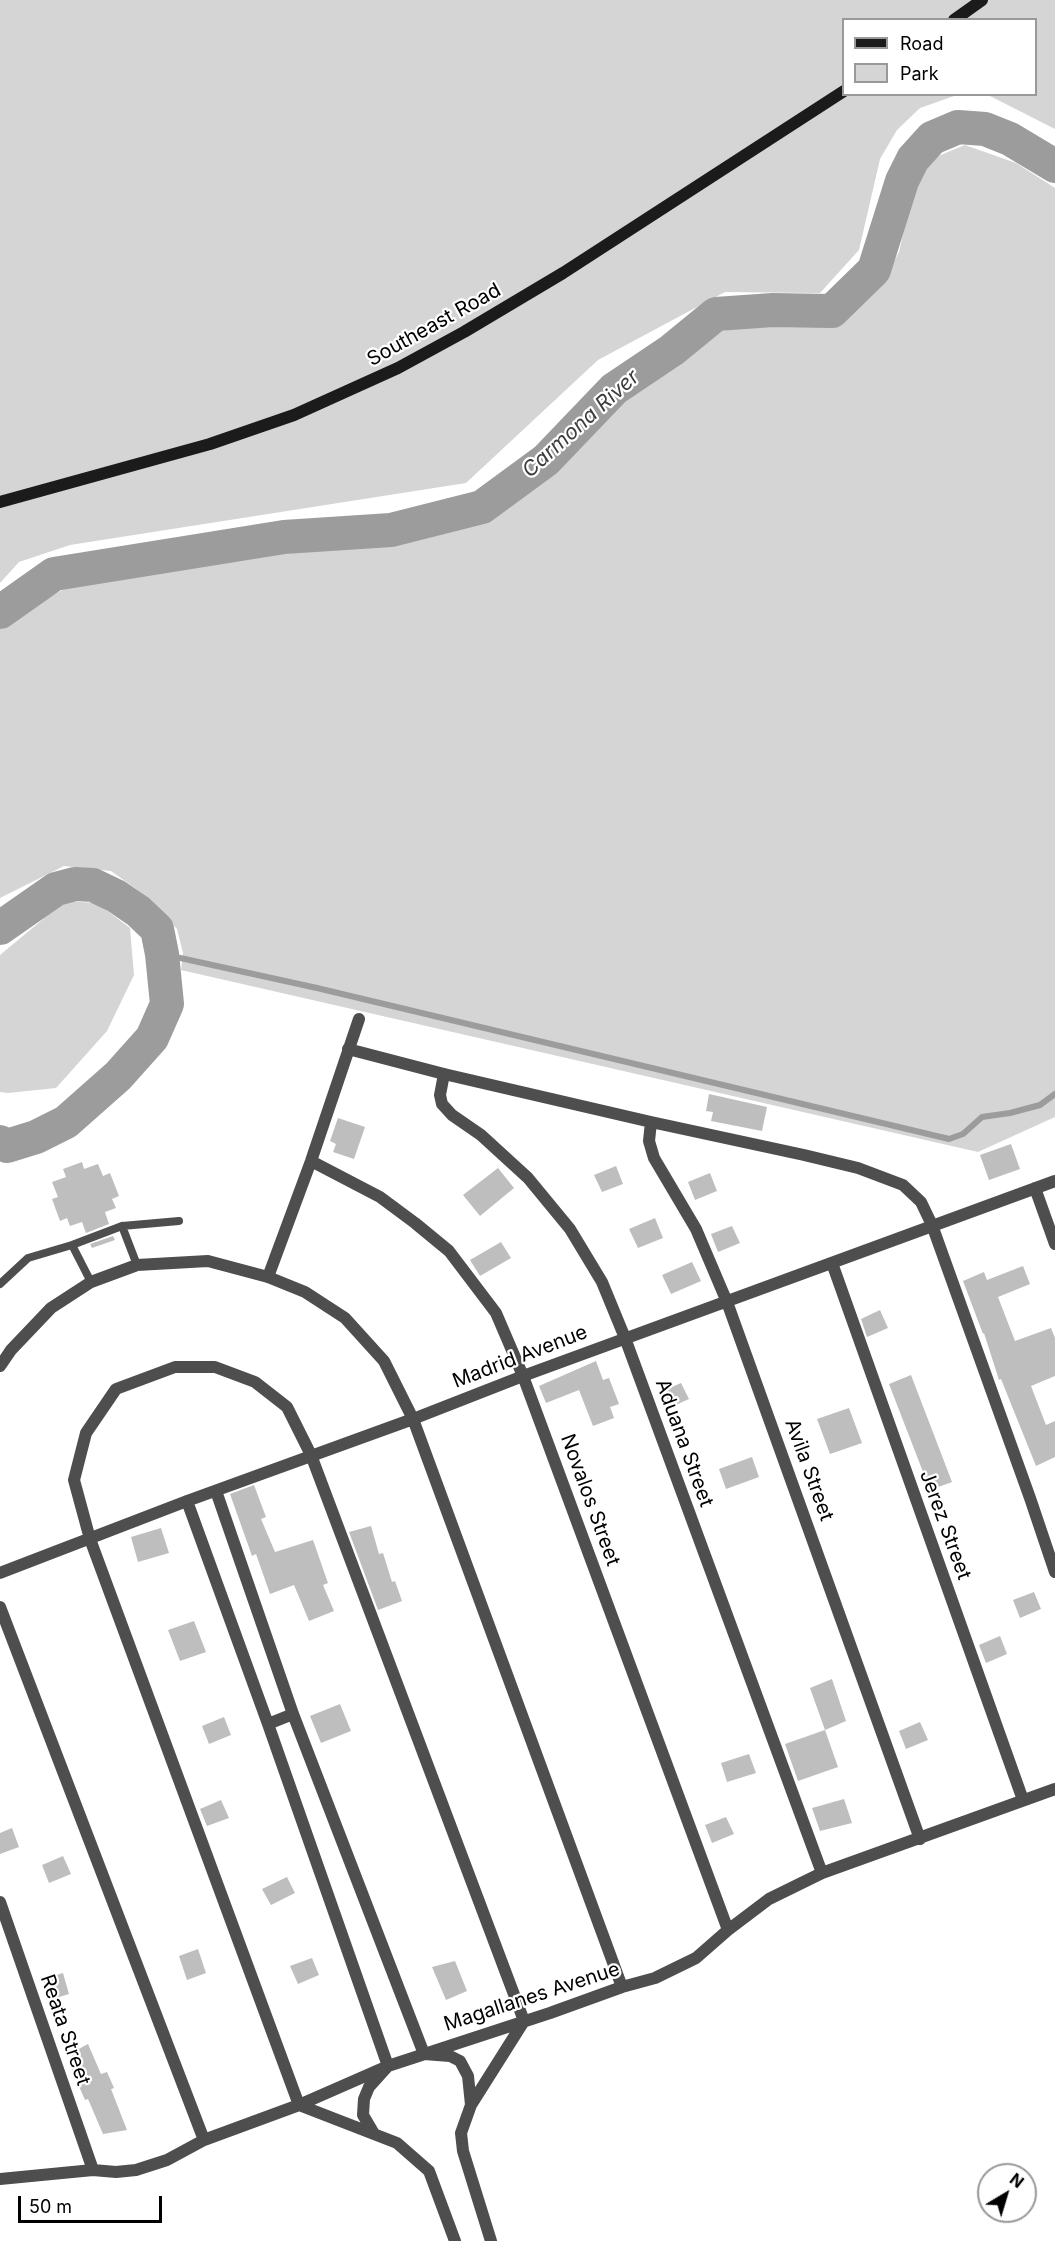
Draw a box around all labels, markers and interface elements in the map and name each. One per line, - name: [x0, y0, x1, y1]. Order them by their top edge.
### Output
- legend: [842, 18, 1037, 96]
- text: Road: [900, 33, 943, 54]
- text: Park: [900, 63, 939, 84]
- street label: Southeast Road: [363, 278, 505, 372]
- water label: Carmona River: [517, 365, 645, 483]
- street label: Madrid Avenue: [449, 1320, 591, 1394]
- street label: Aduana Street: [650, 1376, 718, 1510]
- street label: Avila Street: [779, 1416, 839, 1524]
- street label: Novalos Street: [555, 1431, 625, 1569]
- street label: Jerez Street: [914, 1467, 976, 1583]
- street label: Magallanes Avenue: [441, 1957, 623, 2037]
- street label: Reata Street: [35, 1971, 95, 2089]
- north arrow: [977, 2163, 1037, 2223]
- text: N: [1006, 2169, 1028, 2192]
- scale bar: [21, 2184, 165, 2222]
- text: 50 m: [29, 2196, 72, 2217]

